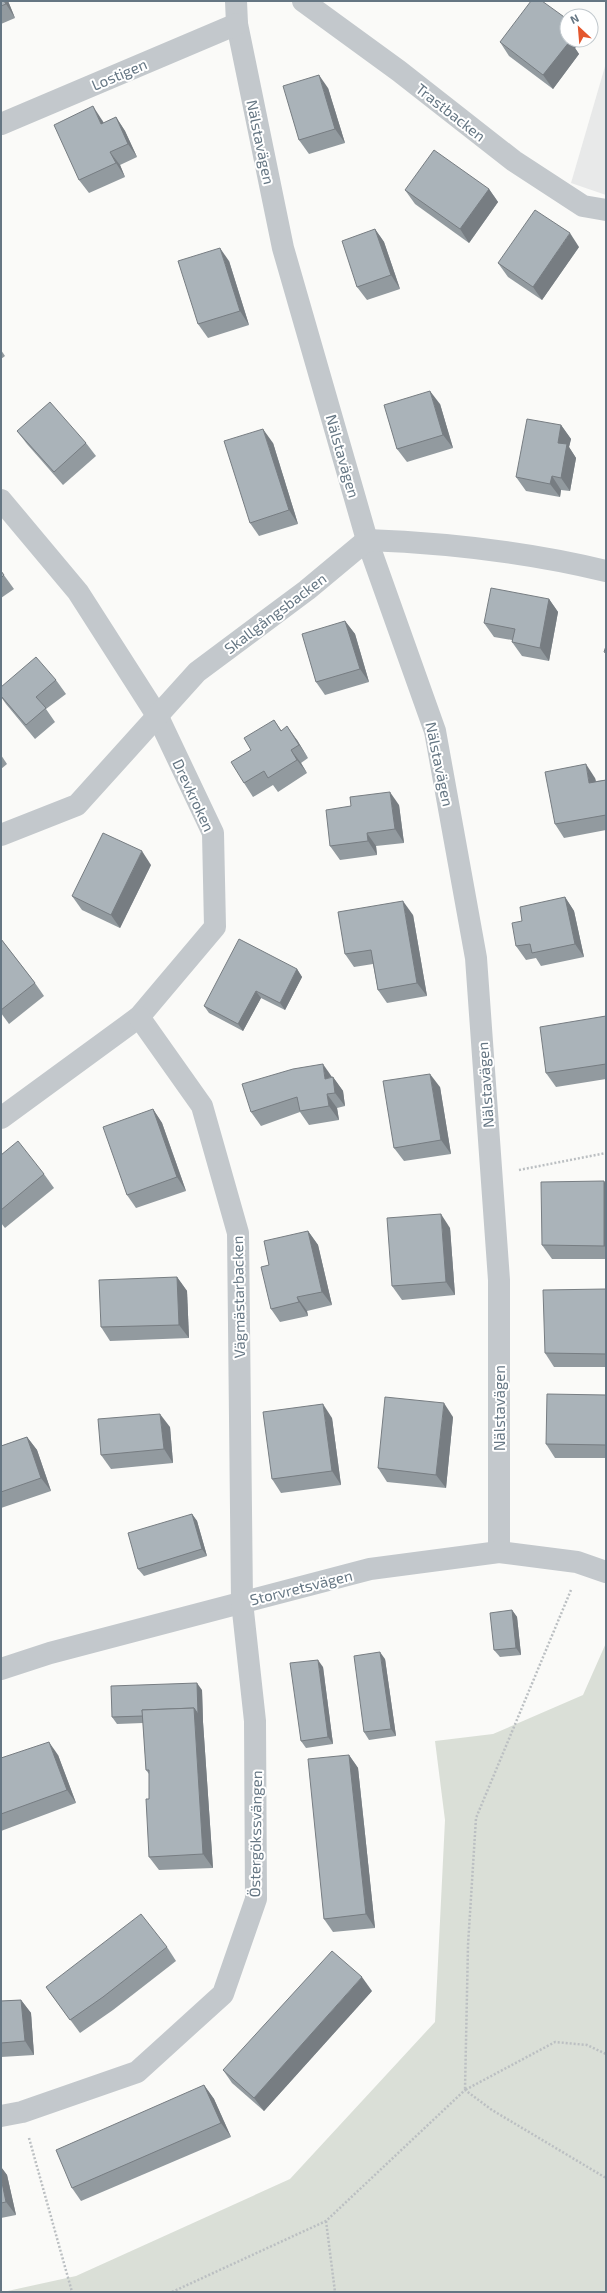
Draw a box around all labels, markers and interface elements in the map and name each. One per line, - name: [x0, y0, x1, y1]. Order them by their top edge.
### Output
- north arrow: [559, 8, 599, 48]
- text: N: [568, 11, 581, 26]
- street label: Lostigen: [89, 54, 149, 94]
- street label: Trastbacken: [413, 79, 489, 145]
- street label: Nälstavägen: [243, 98, 279, 186]
- street label: Nälstavägen: [322, 412, 364, 500]
- street label: Skallgångsbacken: [221, 569, 329, 657]
- street label: Nälstavägen: [422, 720, 458, 808]
- street label: Drevkroken: [169, 756, 219, 834]
- street label: Nälstavägen: [473, 1041, 497, 1129]
- street label: Vägmästarbacken: [228, 1236, 248, 1358]
- street label: Nälstavägen: [490, 1365, 508, 1451]
- street label: Storvretsvägen: [248, 1566, 354, 1608]
- street label: Östergökssvängen: [245, 1770, 265, 1898]

